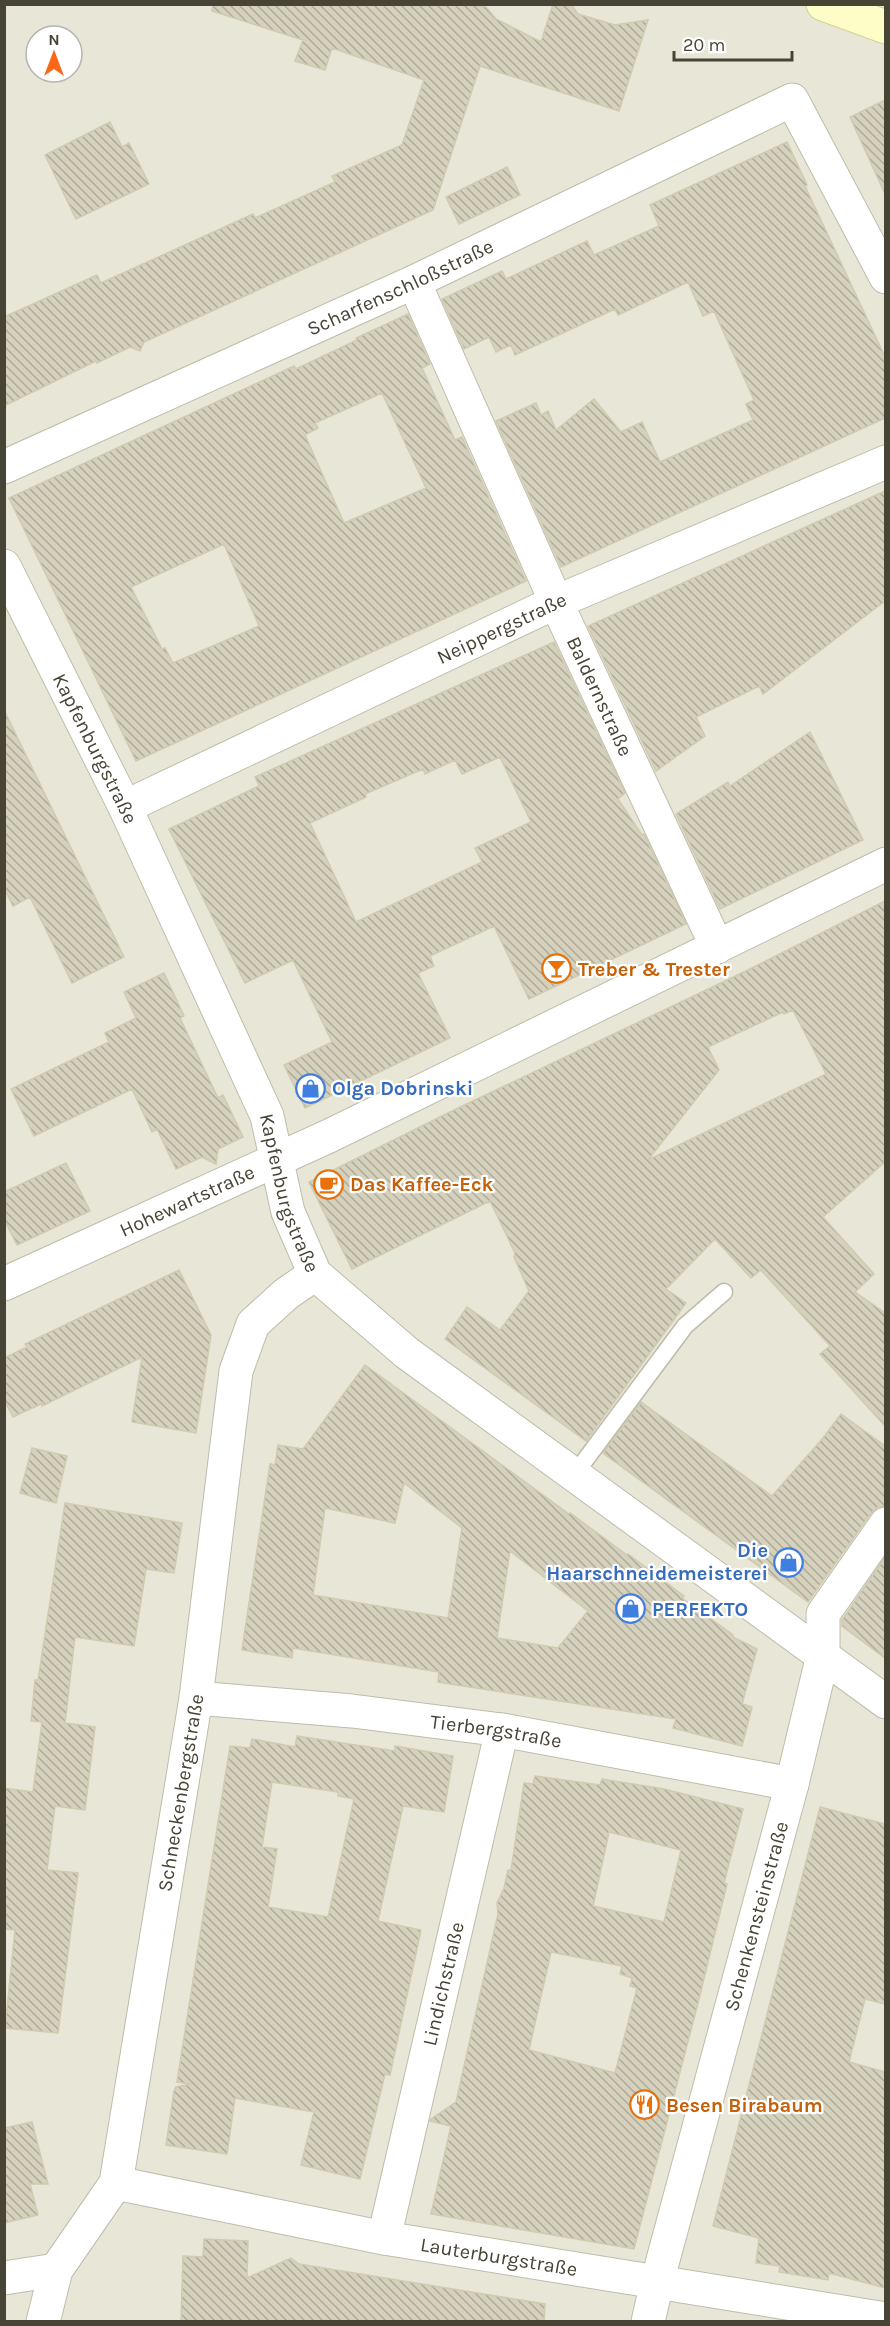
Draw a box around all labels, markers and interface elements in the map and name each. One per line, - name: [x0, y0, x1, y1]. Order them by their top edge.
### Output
- north arrow: [24, 24, 84, 84]
- scale bar: [674, 24, 792, 62]
- text: N: [48, 30, 60, 49]
- text: 20 m: [683, 34, 725, 56]
- street label: Scharfenschloßstraße: [303, 234, 497, 340]
- street label: Neippergstraße: [433, 587, 570, 668]
- street label: Baldernstraße: [562, 633, 638, 760]
- street label: Kapfenburgstraße: [48, 669, 143, 827]
- bar icon: Treber & Trester: [541, 953, 573, 985]
- place label: Treber & Trester: [578, 958, 730, 981]
- shop icon: Olga Dobrinski: [295, 1072, 327, 1104]
- place label: Olga Dobrinski: [332, 1077, 473, 1100]
- street label: Kapfenburgstraße: [255, 1111, 324, 1276]
- street label: Hohewartstraße: [116, 1160, 258, 1241]
- cafe icon: Das Kaffee-Eck: [313, 1168, 345, 1200]
- place label: Das Kaffee-Eck: [350, 1173, 494, 1196]
- place label: Die Haarschneidemeisterei: [546, 1539, 768, 1585]
- shop icon: Die Haarschneidemeisterei: [773, 1546, 805, 1578]
- shop icon: PERFEKTO: [615, 1593, 647, 1625]
- place label: PERFEKTO: [652, 1598, 748, 1621]
- street label: Schneckenbergstraße: [153, 1692, 208, 1893]
- street label: Tierbergstraße: [429, 1710, 564, 1752]
- street label: Schenkensteinstraße: [719, 1819, 793, 2014]
- street label: Lindichstraße: [418, 1920, 469, 2048]
- restaurant icon: Besen Birabaum: [629, 2089, 661, 2121]
- place label: Besen Birabaum: [666, 2094, 823, 2117]
- street label: Lauterburgstraße: [419, 2233, 579, 2281]

